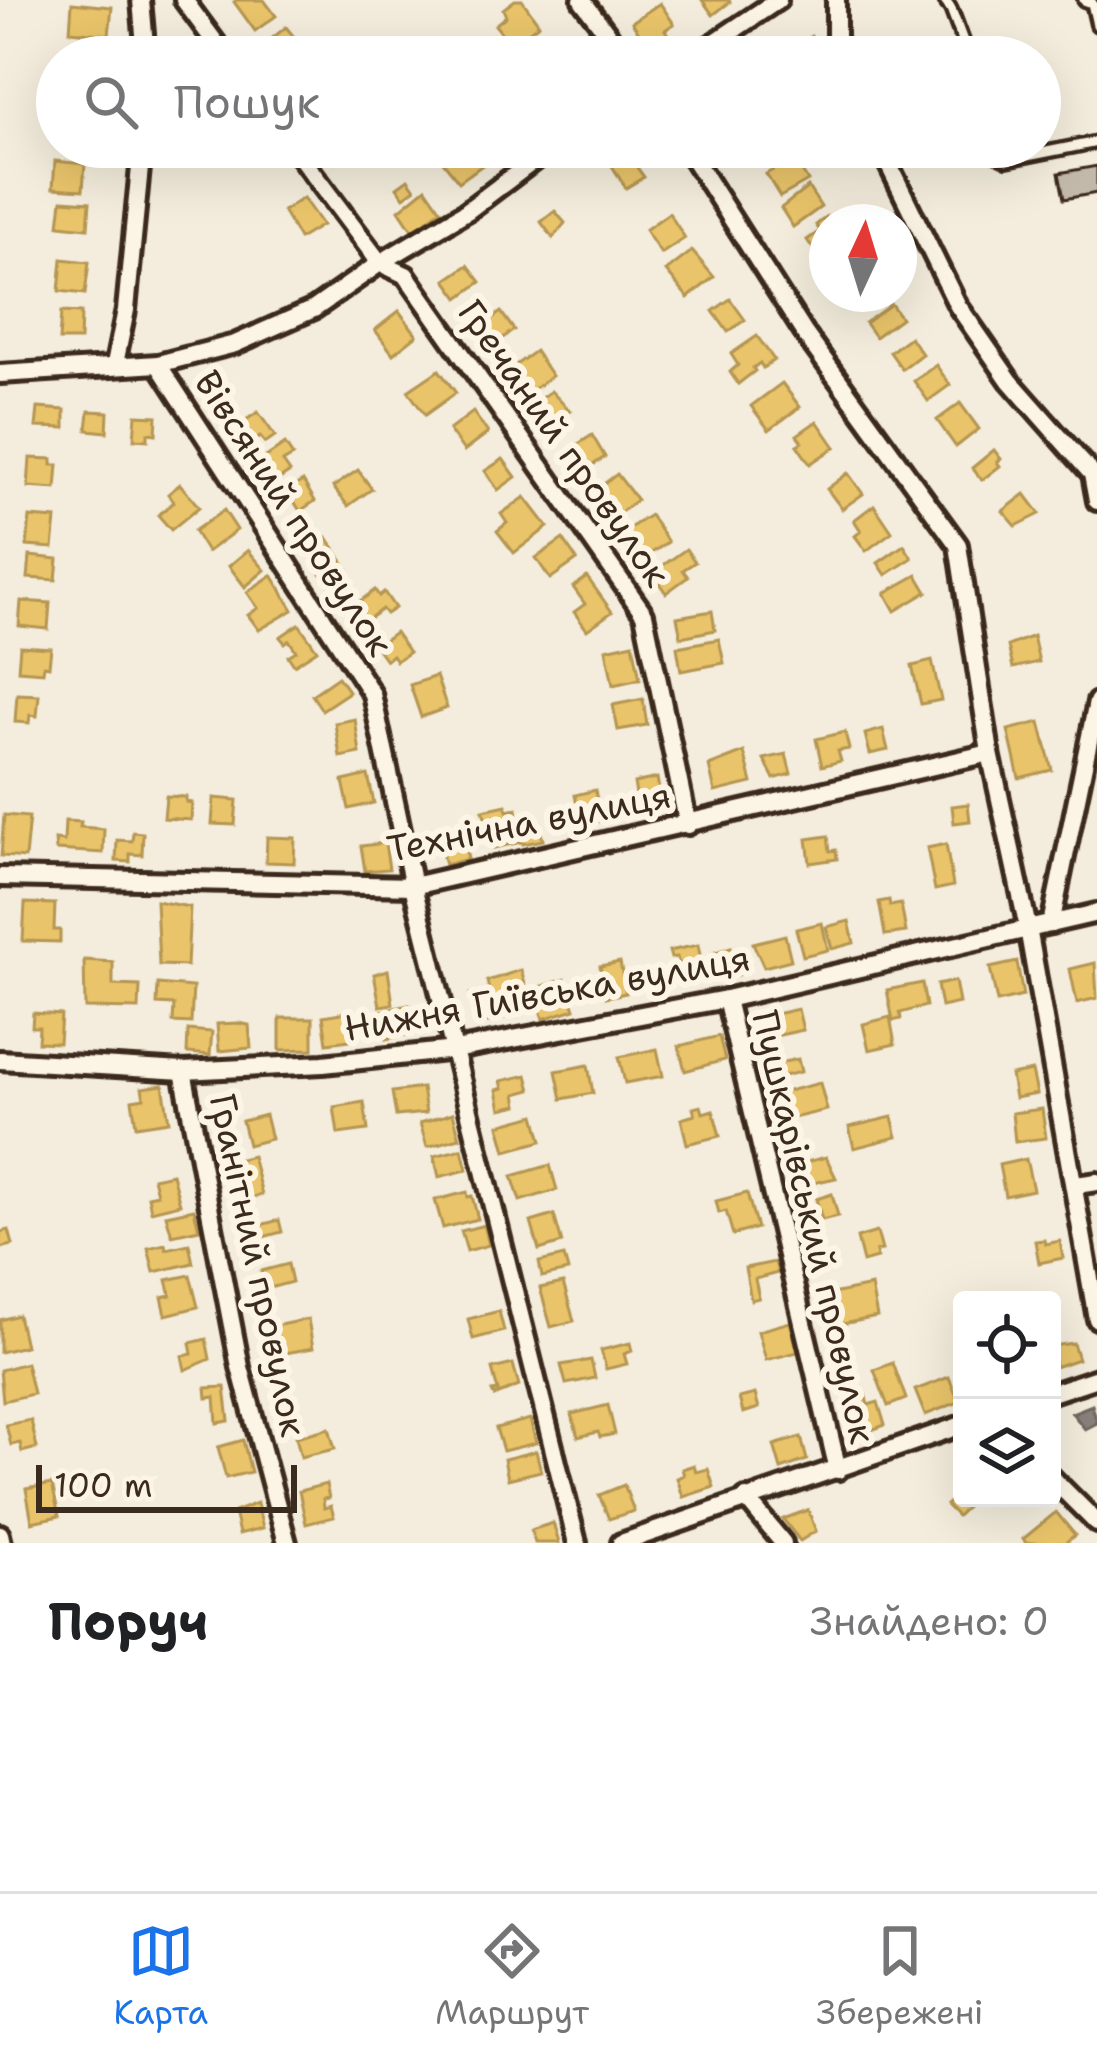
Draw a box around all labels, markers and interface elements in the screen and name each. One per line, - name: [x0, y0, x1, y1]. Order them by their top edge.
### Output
- search box: [36, 36, 1061, 168]
- icon: search: [78, 69, 144, 135]
- text: Пошук: [174, 72, 320, 132]
- north arrow: [809, 204, 917, 312]
- street label: Гречаний провулок: [446, 290, 682, 596]
- street label: Вівсяний провулок: [183, 361, 405, 665]
- street label: Технічна вулиця: [383, 770, 675, 874]
- street label: Нижня Гиївська вулиця: [340, 933, 754, 1053]
- street label: Пушкарівський провулок: [740, 1006, 888, 1448]
- street label: Гранітний провулок: [198, 1089, 318, 1441]
- map controls: [953, 1291, 1061, 1507]
- button: locate: [953, 1291, 1061, 1399]
- button: layers: [953, 1399, 1061, 1507]
- scale bar: [36, 1459, 297, 1512]
- text: 100 m: [54, 1463, 153, 1508]
- text: Поруч: [48, 1587, 208, 1655]
- text: Знайдено: 0: [810, 1595, 1049, 1647]
- tab: Карта: [114, 1918, 208, 2035]
- tab: Маршрут: [435, 1918, 589, 2035]
- tab: Збережені: [816, 1918, 983, 2035]

